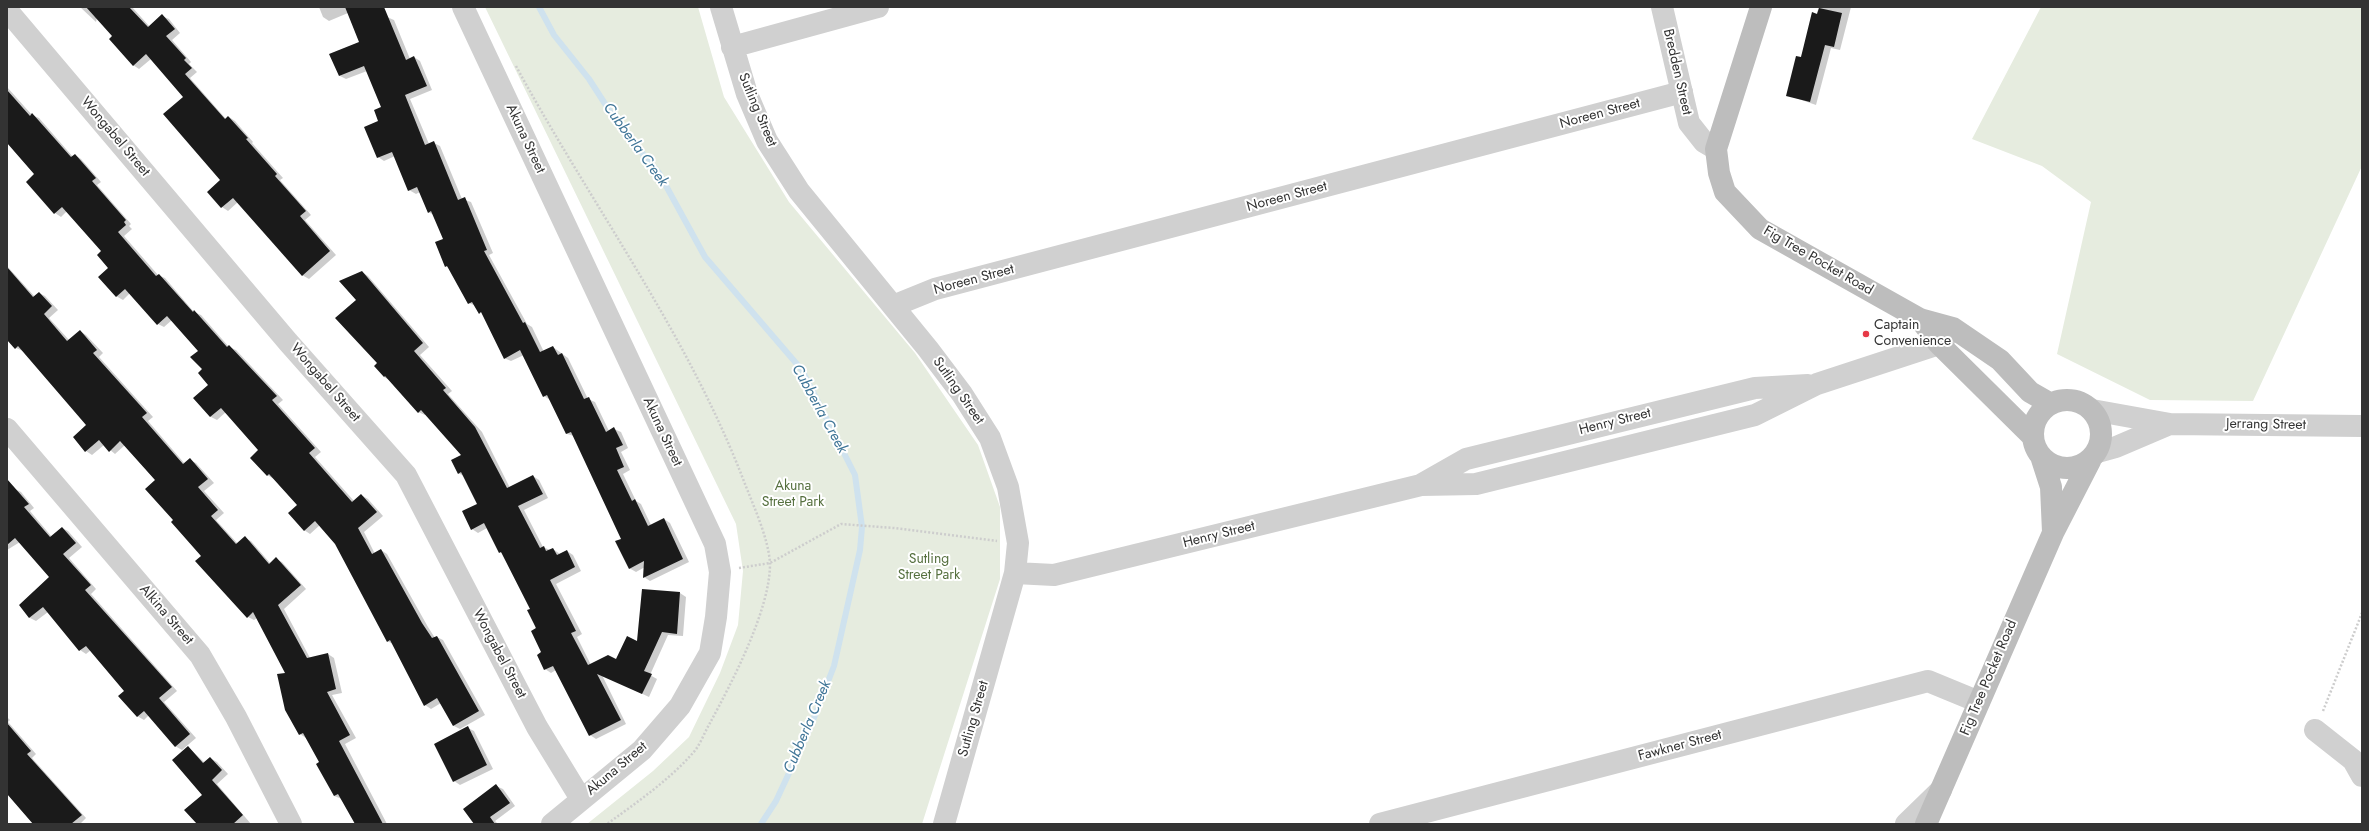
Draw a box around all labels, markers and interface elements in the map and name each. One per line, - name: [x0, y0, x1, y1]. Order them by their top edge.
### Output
- street label: Bredden Street: [1659, 27, 1695, 117]
- street label: Sutling Street: [734, 71, 780, 149]
- street label: Wongabel Street: [77, 94, 153, 180]
- street label: Noreen Street: [1558, 95, 1642, 133]
- water label: Cubberla Creek: [599, 100, 671, 190]
- street label: Akuna Street: [502, 102, 548, 176]
- street label: Noreen Street: [1245, 178, 1329, 216]
- street label: Fig Tree Pocket Road: [1760, 223, 1876, 299]
- street label: Noreen Street: [932, 261, 1016, 299]
- place label: Captain Convenience: [1874, 318, 1951, 350]
- marker: Captain Convenience: [1861, 329, 1871, 339]
- street label: Wongabel Street: [286, 340, 364, 426]
- street label: Sutling Street: [929, 354, 987, 428]
- water label: Cubberla Creek: [787, 361, 851, 457]
- street label: Akuna Street: [639, 395, 685, 469]
- street label: Henry Street: [1577, 405, 1653, 439]
- street label: Jerrang Street: [2226, 416, 2306, 434]
- park label: Akuna Street Park: [762, 479, 824, 512]
- street label: Henry Street: [1181, 518, 1257, 552]
- park label: Sutling Street Park: [898, 552, 960, 584]
- street label: Alkina Street: [135, 582, 197, 648]
- street label: Wongabel Street: [468, 607, 530, 701]
- street label: Fig Tree Pocket Road: [1957, 618, 2021, 738]
- water label: Cubberla Creek: [780, 678, 836, 776]
- street label: Sutling Street: [955, 679, 993, 759]
- street label: Fawkner Street: [1636, 727, 1724, 765]
- street label: Akuna Street: [583, 739, 651, 799]

